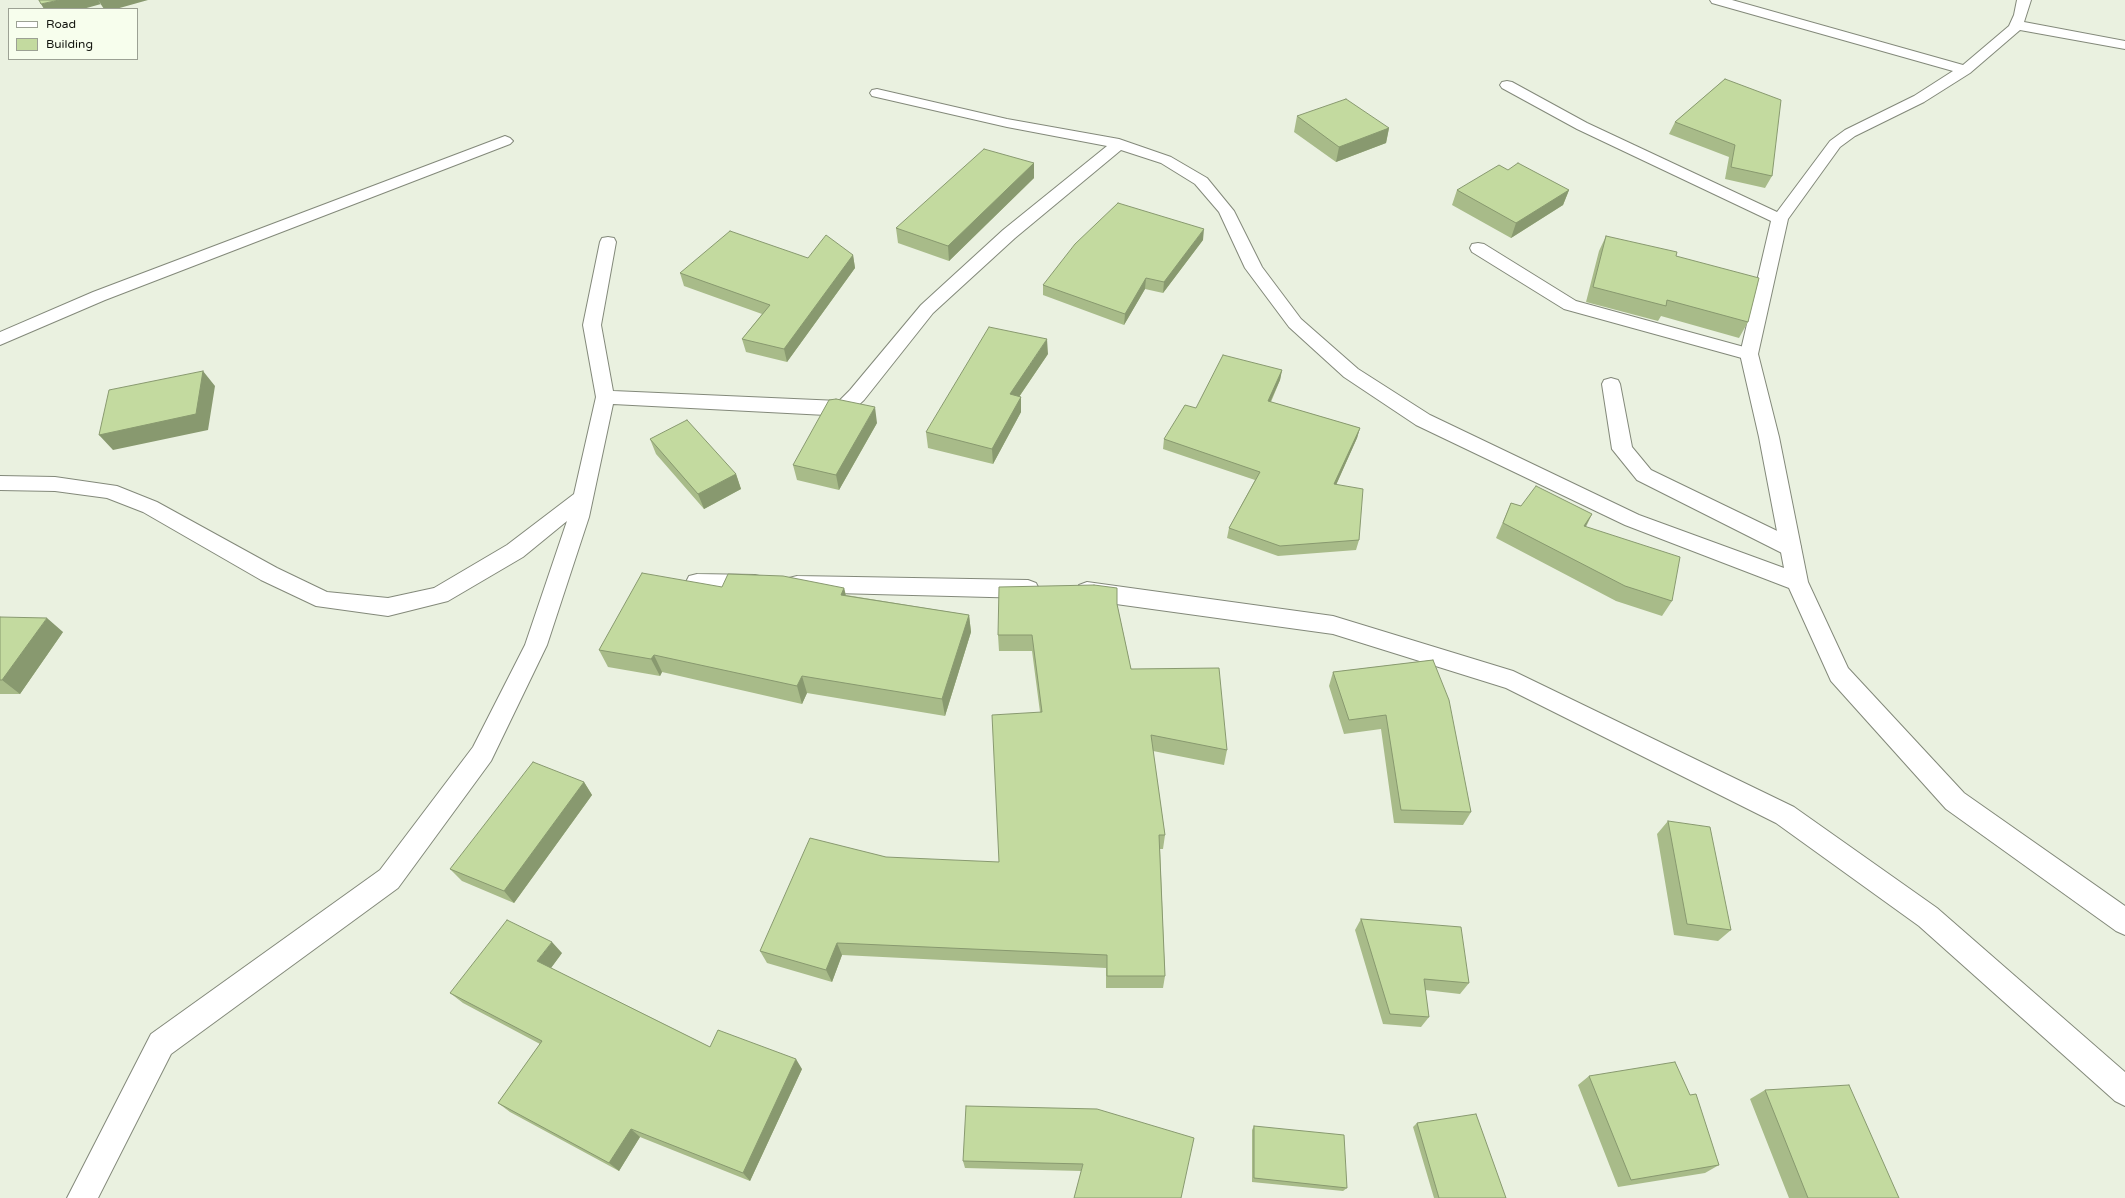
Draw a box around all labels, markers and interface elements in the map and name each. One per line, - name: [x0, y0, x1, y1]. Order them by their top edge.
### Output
- legend: [8, 8, 138, 60]
- text: Road: [46, 17, 76, 31]
- text: Building: [46, 37, 93, 51]

